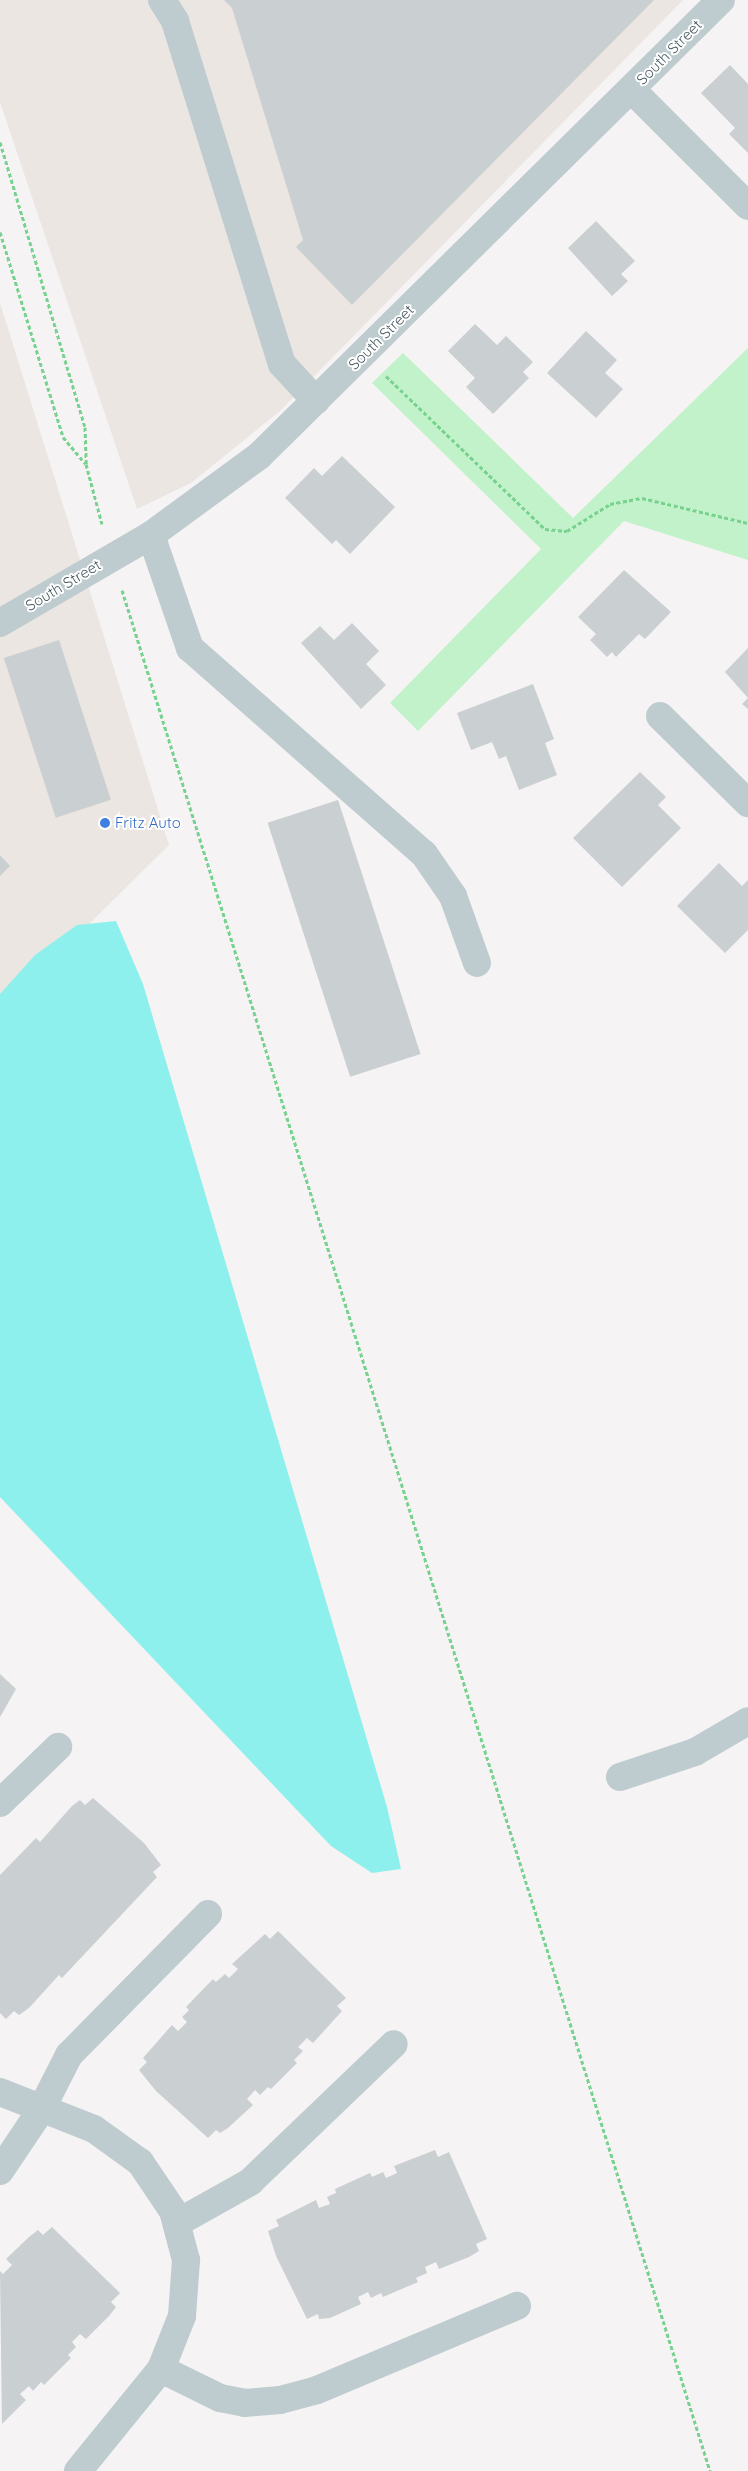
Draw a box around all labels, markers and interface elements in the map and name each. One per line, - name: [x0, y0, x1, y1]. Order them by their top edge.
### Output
- street label: South Street: [633, 16, 705, 88]
- street label: South Street: [345, 301, 417, 373]
- street label: South Street: [22, 555, 104, 615]
- place label: Fritz Auto: [115, 814, 181, 832]
- marker: Fritz Auto: [99, 817, 111, 829]

